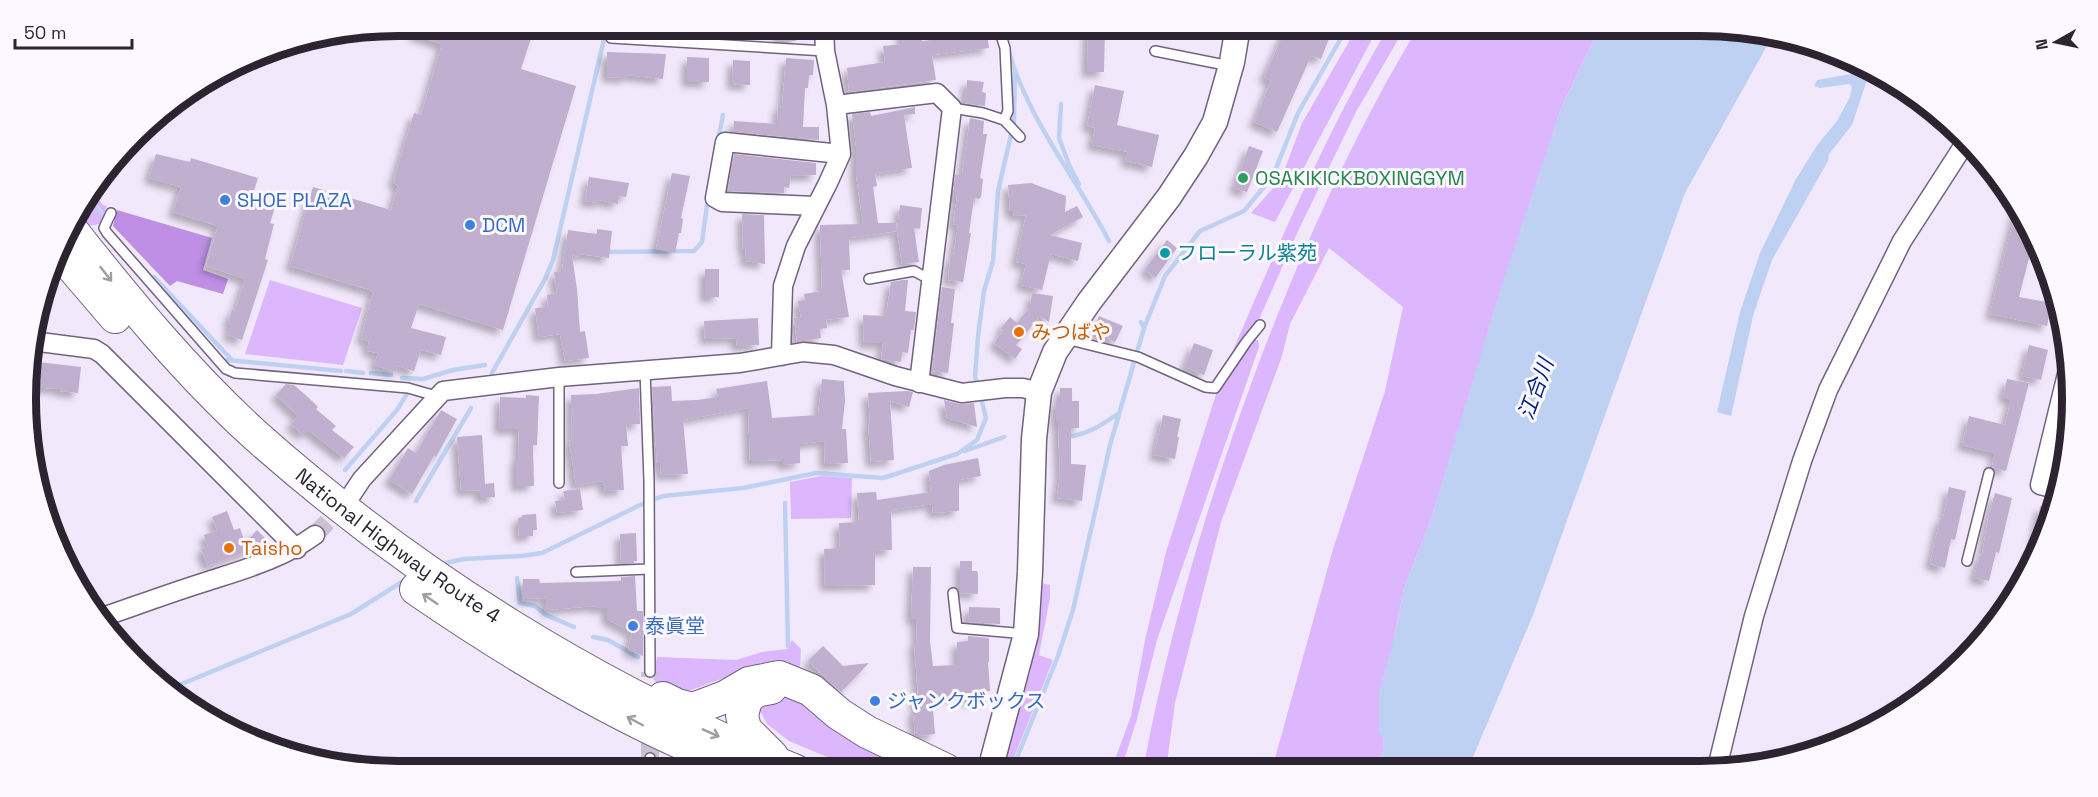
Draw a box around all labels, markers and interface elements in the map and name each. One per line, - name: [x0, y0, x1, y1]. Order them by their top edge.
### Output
- scale bar: [15, 12, 132, 50]
- north arrow: [2026, 12, 2086, 72]
- text: 50 m: [24, 21, 66, 44]
- text: N: [2030, 37, 2053, 51]
- place label: OSAKIKICKBOXINGGYM: [1255, 165, 1465, 191]
- marker: OSAKIKICKBOXINGGYM: [1236, 171, 1250, 185]
- place label: SHOE PLAZA: [237, 187, 352, 213]
- marker: SHOE PLAZA: [218, 193, 232, 207]
- place label: DCM: [482, 212, 525, 238]
- marker: DCM: [463, 218, 477, 232]
- place label: フローラル紫苑: [1177, 240, 1317, 266]
- marker: フローラル紫苑: [1158, 246, 1172, 260]
- one-way arrow: [100, 265, 113, 281]
- place label: みつばや: [1031, 319, 1111, 345]
- marker: みつばや: [1012, 325, 1026, 339]
- water label: 江合川: [1512, 353, 1560, 423]
- street label: National Highway Route 4: [290, 462, 505, 629]
- place label: Taisho: [241, 535, 303, 561]
- marker: Taisho: [222, 541, 236, 555]
- one-way arrow: [422, 592, 439, 605]
- place label: 泰眞堂: [645, 613, 705, 639]
- marker: 泰眞堂: [626, 619, 640, 633]
- place label: ジャンクボックス: [887, 688, 1045, 714]
- marker: ジャンクボックス: [868, 694, 882, 708]
- one-way arrow: [627, 715, 644, 727]
- one-way arrow: [701, 728, 719, 739]

